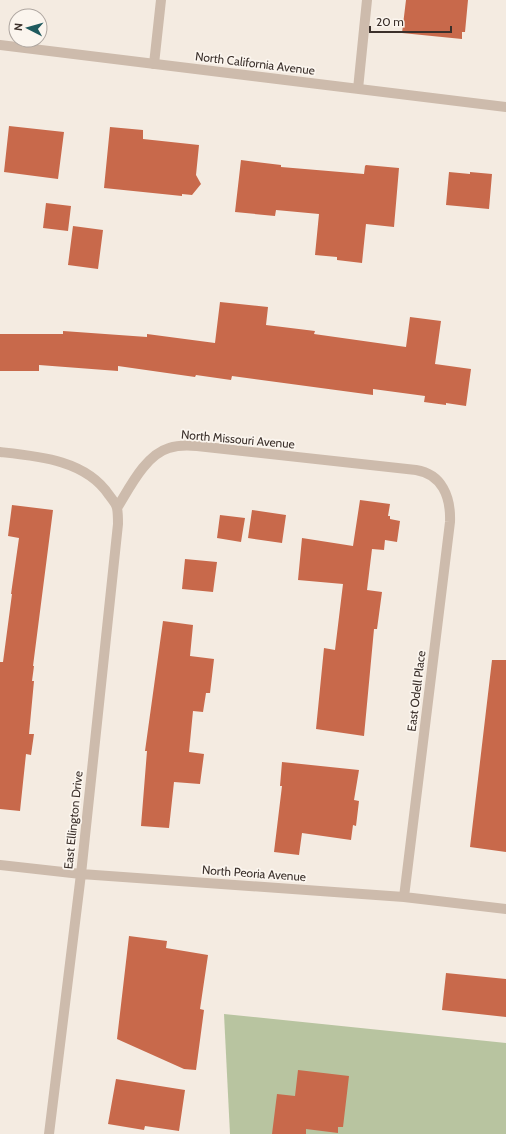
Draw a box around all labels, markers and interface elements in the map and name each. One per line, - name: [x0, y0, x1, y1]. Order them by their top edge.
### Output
- north arrow: [8, 8, 48, 48]
- scale bar: [370, 8, 451, 34]
- text: 20 m: [376, 14, 404, 29]
- text: N: [11, 22, 25, 32]
- street label: North California Avenue: [194, 48, 316, 78]
- street label: North Missouri Avenue: [181, 427, 295, 451]
- street label: East Odell Place: [404, 650, 428, 732]
- street label: East Ellington Drive: [60, 770, 86, 870]
- street label: North Peoria Avenue: [201, 862, 307, 884]

